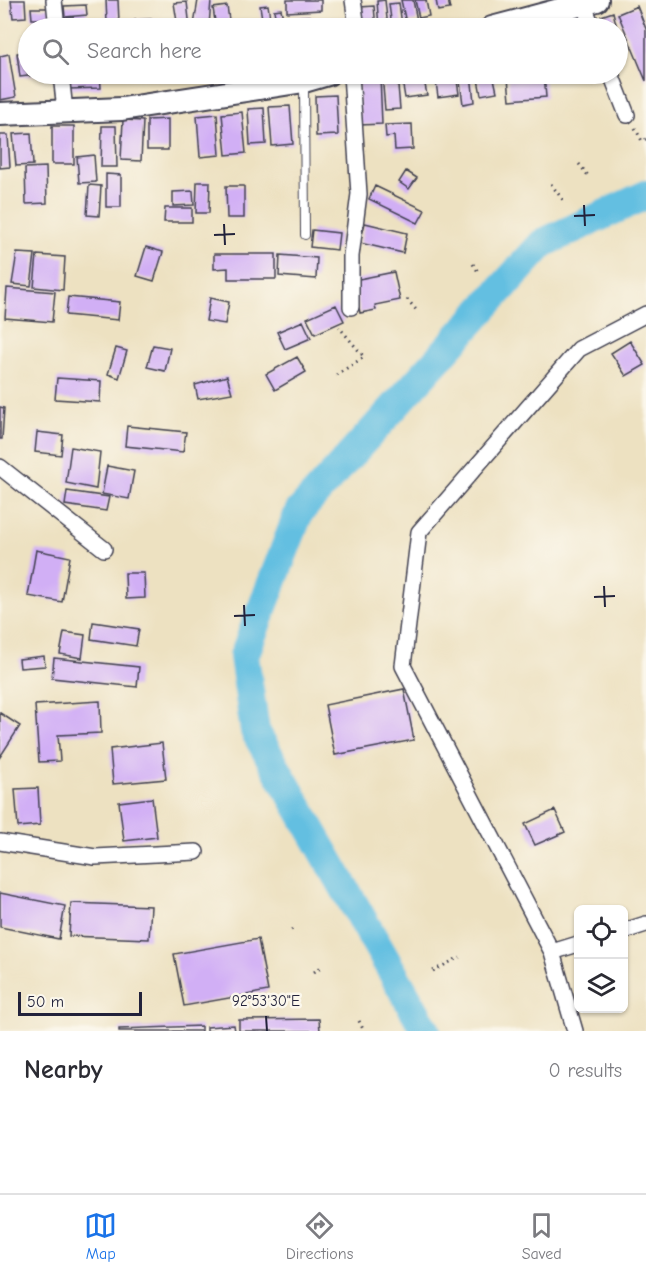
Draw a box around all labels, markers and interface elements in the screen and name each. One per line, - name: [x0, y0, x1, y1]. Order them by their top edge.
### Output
- search box: [18, 18, 628, 84]
- icon: search: [39, 35, 72, 68]
- text: Search here: [87, 38, 202, 64]
- map controls: [574, 905, 628, 1013]
- button: locate: [574, 905, 628, 959]
- button: layers: [574, 959, 628, 1013]
- scale bar: [18, 989, 142, 1016]
- text: 92°53'30"E: [232, 992, 300, 1010]
- text: 50 m: [27, 993, 64, 1011]
- text: Nearby: [24, 1055, 103, 1085]
- text: 0 results: [549, 1059, 622, 1082]
- tab: Map: [84, 1209, 117, 1263]
- tab: Directions: [286, 1209, 353, 1263]
- tab: Saved: [522, 1209, 562, 1263]

